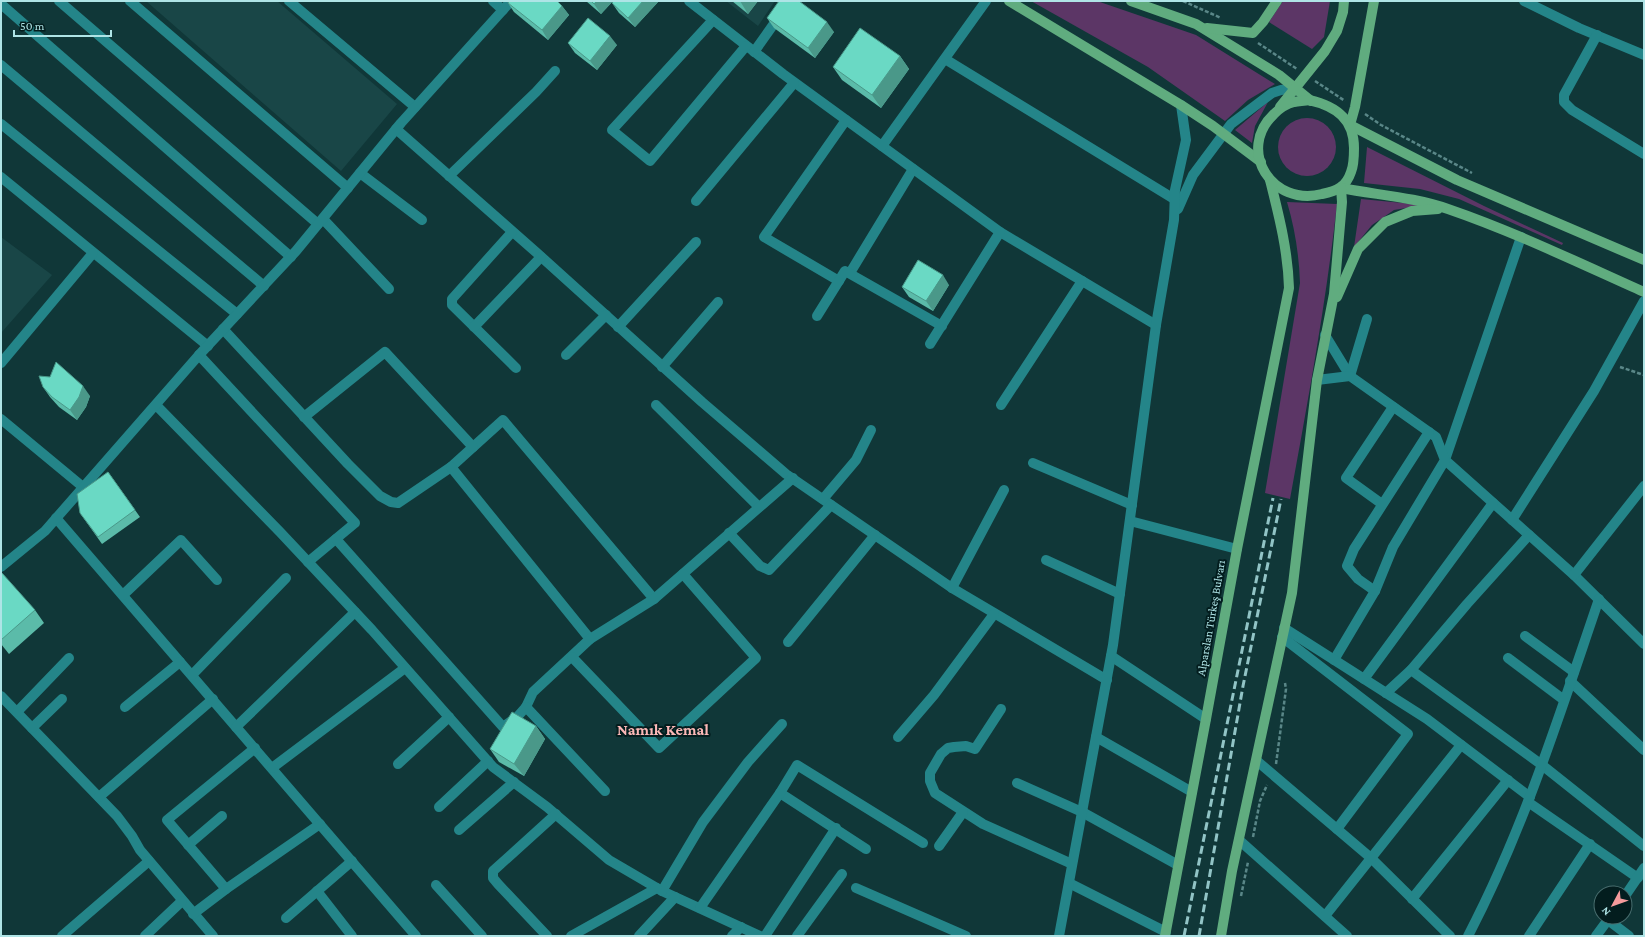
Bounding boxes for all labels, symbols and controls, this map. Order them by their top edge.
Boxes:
scale bar [14,12,111,38]
text: 50 m [20,19,45,33]
street label: Alparslan Türkeş Bulvarı [1194,559,1228,677]
district label: Namık Kemal [617,721,709,738]
north arrow [1593,885,1633,925]
text: N [1598,904,1612,918]

